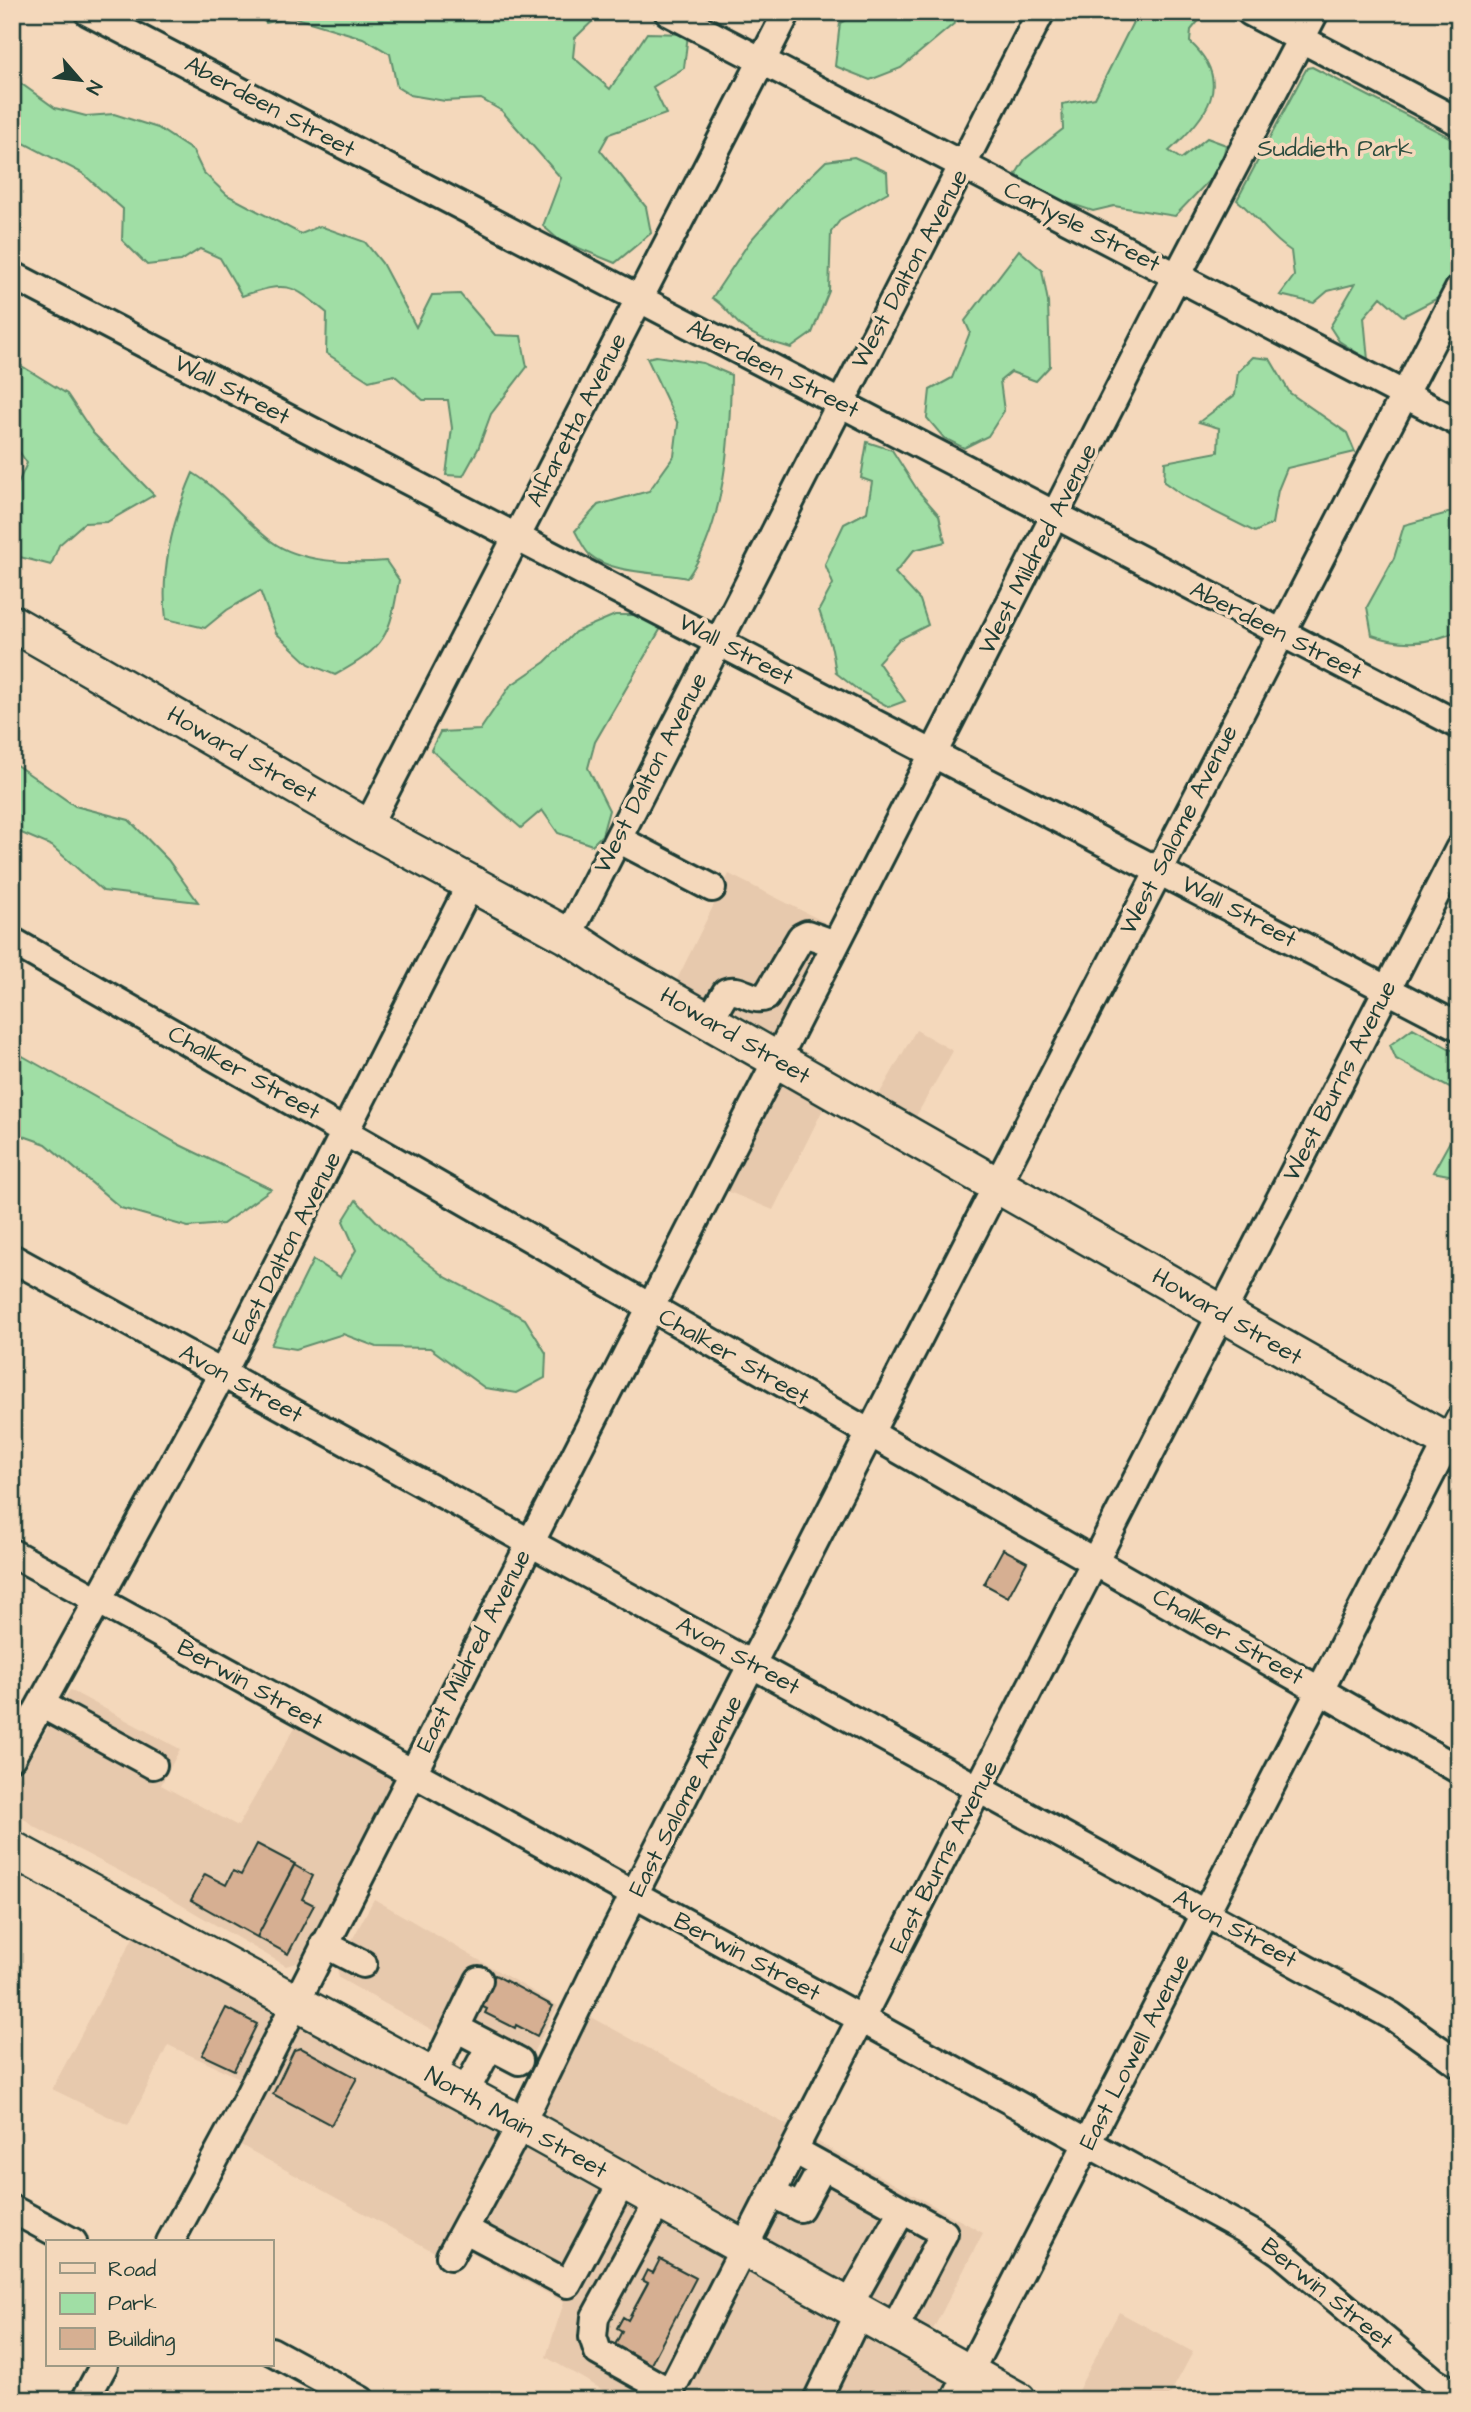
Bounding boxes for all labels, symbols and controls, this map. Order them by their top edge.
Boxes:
north arrow [46,46,116,116]
street label: Aberdeen Street [179,48,362,167]
text: N [79,76,108,99]
park label: Suddieth Park [1257,132,1413,166]
street label: West Dalton Avenue [843,163,977,375]
street label: Carlysle Street [997,173,1167,282]
street label: Aberdeen Street [681,311,865,427]
street label: Alfaretta Avenue [518,327,636,513]
street label: Wall Street [168,346,296,434]
street label: West Mildred Avenue [970,438,1106,660]
street label: Aberdeen Street [1184,573,1368,689]
street label: Wall Street [672,605,800,695]
street label: West Dalton Avenue [586,667,716,879]
street label: Howard Street [160,698,324,812]
street label: West Salome Avenue [1111,719,1247,941]
street label: Wall Street [1175,867,1303,957]
street label: West Burns Avenue [1275,975,1405,1187]
street label: Howard Street [653,979,817,1093]
street label: Chalker Street [162,1017,327,1129]
street label: East Dalton Avenue [224,1146,350,1350]
street label: Howard Street [1145,1260,1309,1374]
street label: Chalker Street [652,1300,816,1414]
street label: Avon Street [173,1336,309,1432]
street label: East Mildred Avenue [408,1544,540,1758]
street label: Chalker Street [1146,1580,1310,1694]
street label: Avon Street [670,1608,806,1704]
street label: Berwin Street [171,1631,329,1739]
street label: East Salome Avenue [620,1689,752,1903]
street label: East Burns Avenue [881,1755,1007,1959]
street label: Avon Street [1167,1881,1303,1977]
street label: Berwin Street [668,1904,827,2010]
street label: East Lowell Avenue [1071,1948,1199,2156]
street label: North Main Street [418,2059,614,2188]
street label: Berwin Street [1253,2230,1401,2358]
legend [46,2240,273,2366]
text: Road [108,2255,156,2284]
text: Park [108,2289,157,2318]
text: Building [108,2325,176,2356]

